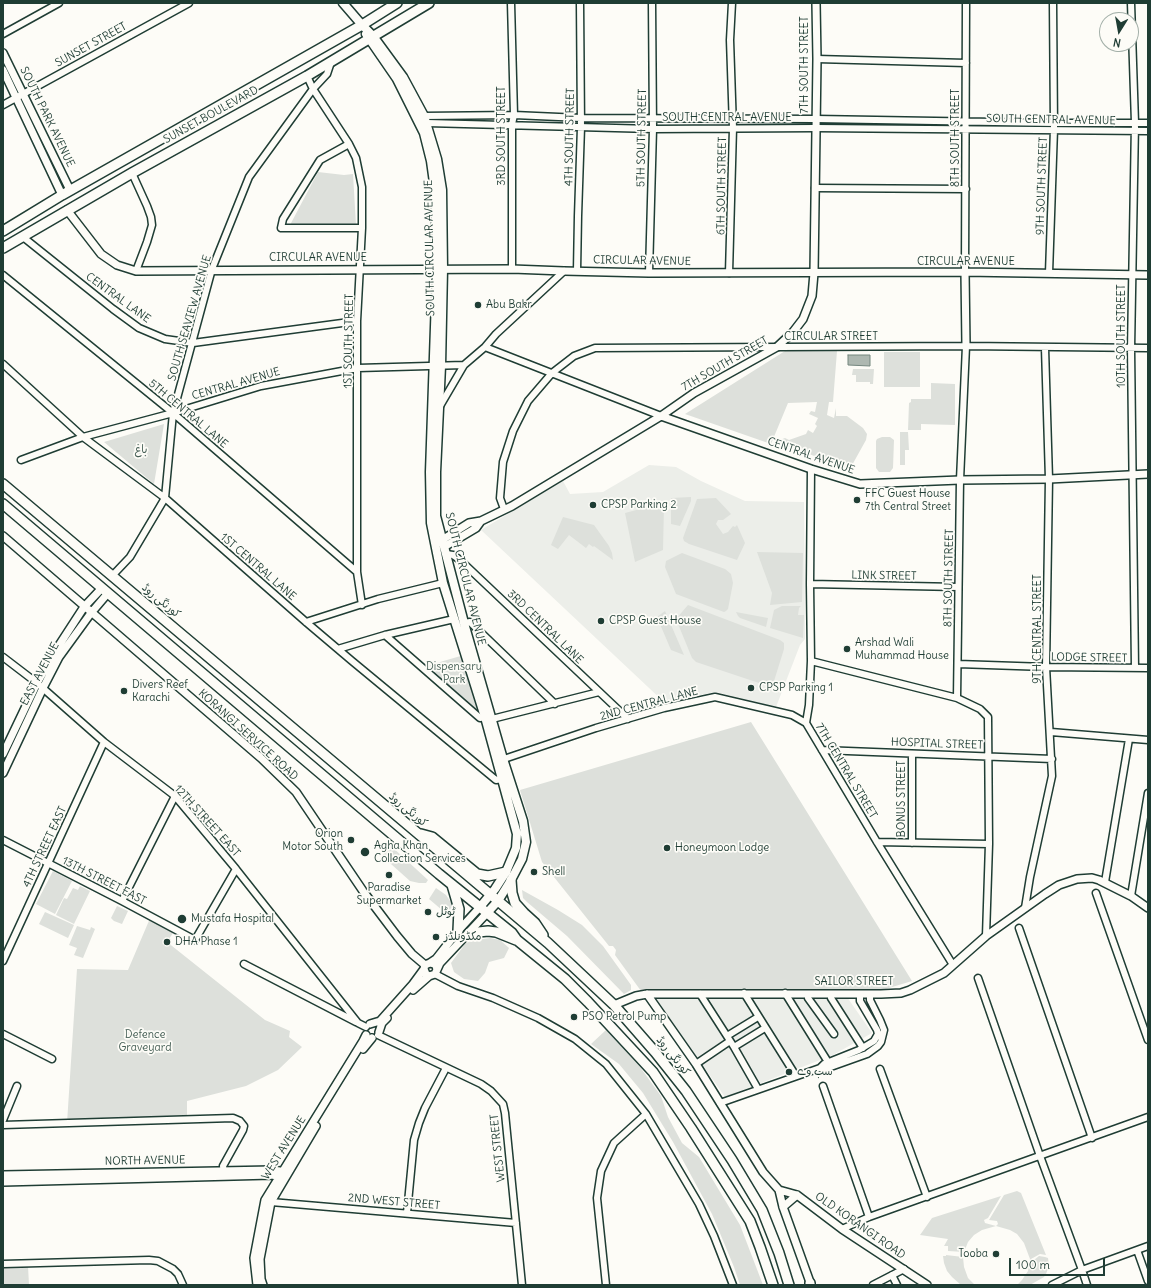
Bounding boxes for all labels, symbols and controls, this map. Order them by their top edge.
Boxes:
north arrow [1099,12,1139,52]
street label: 7TH SOUTH STREET [798,16,812,114]
street label: SUNSET STREET [53,20,129,70]
text: N [1112,35,1122,50]
street label: SOUTH PARK AVENUE [17,65,77,169]
street label: SUNSET BOULEVARD [161,83,261,147]
street label: 3RD SOUTH STREET [495,86,509,186]
street label: 4TH SOUTH STREET [563,88,577,186]
street label: 5TH SOUTH STREET [635,89,649,187]
street label: 8TH SOUTH STREET [949,89,963,187]
street label: SOUTH CENTRAL AVENUE [662,111,792,125]
street label: SOUTH CENTRAL AVENUE [986,112,1116,128]
street label: 6TH SOUTH STREET [715,137,729,235]
street label: 9TH SOUTH STREET [1034,137,1050,235]
street label: SOUTH CIRCULAR AVENUE [422,180,438,316]
street label: CIRCULAR AVENUE [269,251,367,265]
street label: SOUTH SEAVIEW AVENUE [166,254,214,382]
street label: CIRCULAR AVENUE [593,254,691,268]
street label: CIRCULAR AVENUE [917,255,1015,269]
street label: CENTRAL LANE [83,270,153,326]
street label: 10TH SOUTH STREET [1115,284,1129,388]
street label: 1ST SOUTH STREET [342,294,356,388]
place label: Abu Bakr [486,298,532,312]
marker: Abu Bakr [473,300,483,310]
street label: CIRCULAR STREET [784,330,878,344]
street label: 7TH SOUTH STREET [679,334,771,394]
street label: CENTRAL AVENUE [190,365,282,403]
street label: 5TH CENTRAL LANE [146,377,230,451]
street label: CENTRAL AVENUE [766,435,856,477]
park label: باغ [135,443,147,457]
place label: FFC Guest House 7th Central Street [865,487,951,513]
marker: FFC Guest House 7th Central Street [852,495,862,505]
place label: CPSP Parking 2 [601,498,677,512]
marker: CPSP Parking 2 [588,500,598,510]
street label: SOUTH CIRCULAR AVENUE [442,511,488,647]
street label: 8TH SOUTH STREET [942,529,956,627]
street label: 1ST CENTRAL LANE [218,531,298,603]
street label: LINK STREET [851,569,917,583]
street label: 9TH CENTRAL STREET [1031,574,1045,684]
street label: کورنگی روڈ [139,581,183,621]
street label: 3RD CENTRAL LANE [504,587,586,667]
place label: CPSP Guest House [609,614,701,628]
marker: CPSP Guest House [596,616,606,626]
place label: Arshad Wali Muhammad House [855,636,949,662]
street label: EAST AVENUE [18,640,62,708]
marker: Arshad Wali Muhammad House [842,644,852,654]
street label: LODGE STREET [1051,651,1127,665]
park label: Dispensary Park [426,660,482,686]
place label: Divers Reef Karachi [132,678,188,704]
place label: CPSP Parking 1 [759,681,833,695]
marker: CPSP Parking 1 [746,683,756,693]
street label: 2ND CENTRAL LANE [599,685,699,723]
marker: Divers Reef Karachi [119,686,129,696]
street label: KORANGI SERVICE ROAD [195,687,301,783]
street label: 7TH CENTRAL STREET [812,721,880,821]
street label: HOSPITAL STREET [891,736,983,752]
street label: BONUS STREET [895,760,909,838]
street label: 12TH STREET EAST [171,782,243,860]
street label: کورنگی روڈ [386,790,430,830]
street label: 4TH STREET EAST [20,804,70,890]
place label: Orion Motor South [282,827,343,853]
marker: Orion Motor South [346,835,356,845]
place label: Agha Khan Collection Services [374,839,466,865]
place label: Honeymoon Lodge [675,841,769,855]
marker: Honeymoon Lodge [662,843,672,853]
marker: Agha Khan Collection Services [359,846,371,858]
street label: 13TH STREET EAST [60,854,148,908]
place label: Shell [542,865,565,879]
marker: Shell [529,867,539,877]
marker: Paradise Supermarket [384,870,394,880]
place label: Paradise Supermarket [357,881,421,907]
place label: ٹوٹل [436,905,455,919]
marker: ٹوٹل [423,907,433,917]
place label: Mustafa Hospital [191,912,274,926]
marker: Mustafa Hospital [176,913,188,925]
place label: مکڈونلڈز [444,930,481,944]
marker: مکڈونلڈز [431,932,441,942]
place label: DHA Phase 1 [175,935,238,949]
marker: DHA Phase 1 [162,937,172,947]
street label: SAILOR STREET [814,975,894,989]
place label: PSO Petrol Pump [582,1010,666,1024]
marker: PSO Petrol Pump [569,1012,579,1022]
park label: Defence Graveyard [118,1028,172,1054]
street label: کورنگی روڈ [653,1034,693,1078]
place label: سب وے [797,1065,833,1079]
marker: سب وے [784,1067,794,1077]
street label: WEST STREET [488,1113,508,1183]
street label: WEST AVENUE [259,1114,309,1182]
street label: NORTH AVENUE [104,1154,186,1168]
street label: OLD KORANGI ROAD [812,1190,908,1262]
street label: 2ND WEST STREET [347,1191,441,1213]
place label: Tooba [958,1247,988,1261]
marker: Tooba [991,1249,1001,1259]
scale bar [1011,1250,1107,1276]
text: 100 m [1016,1257,1050,1272]

